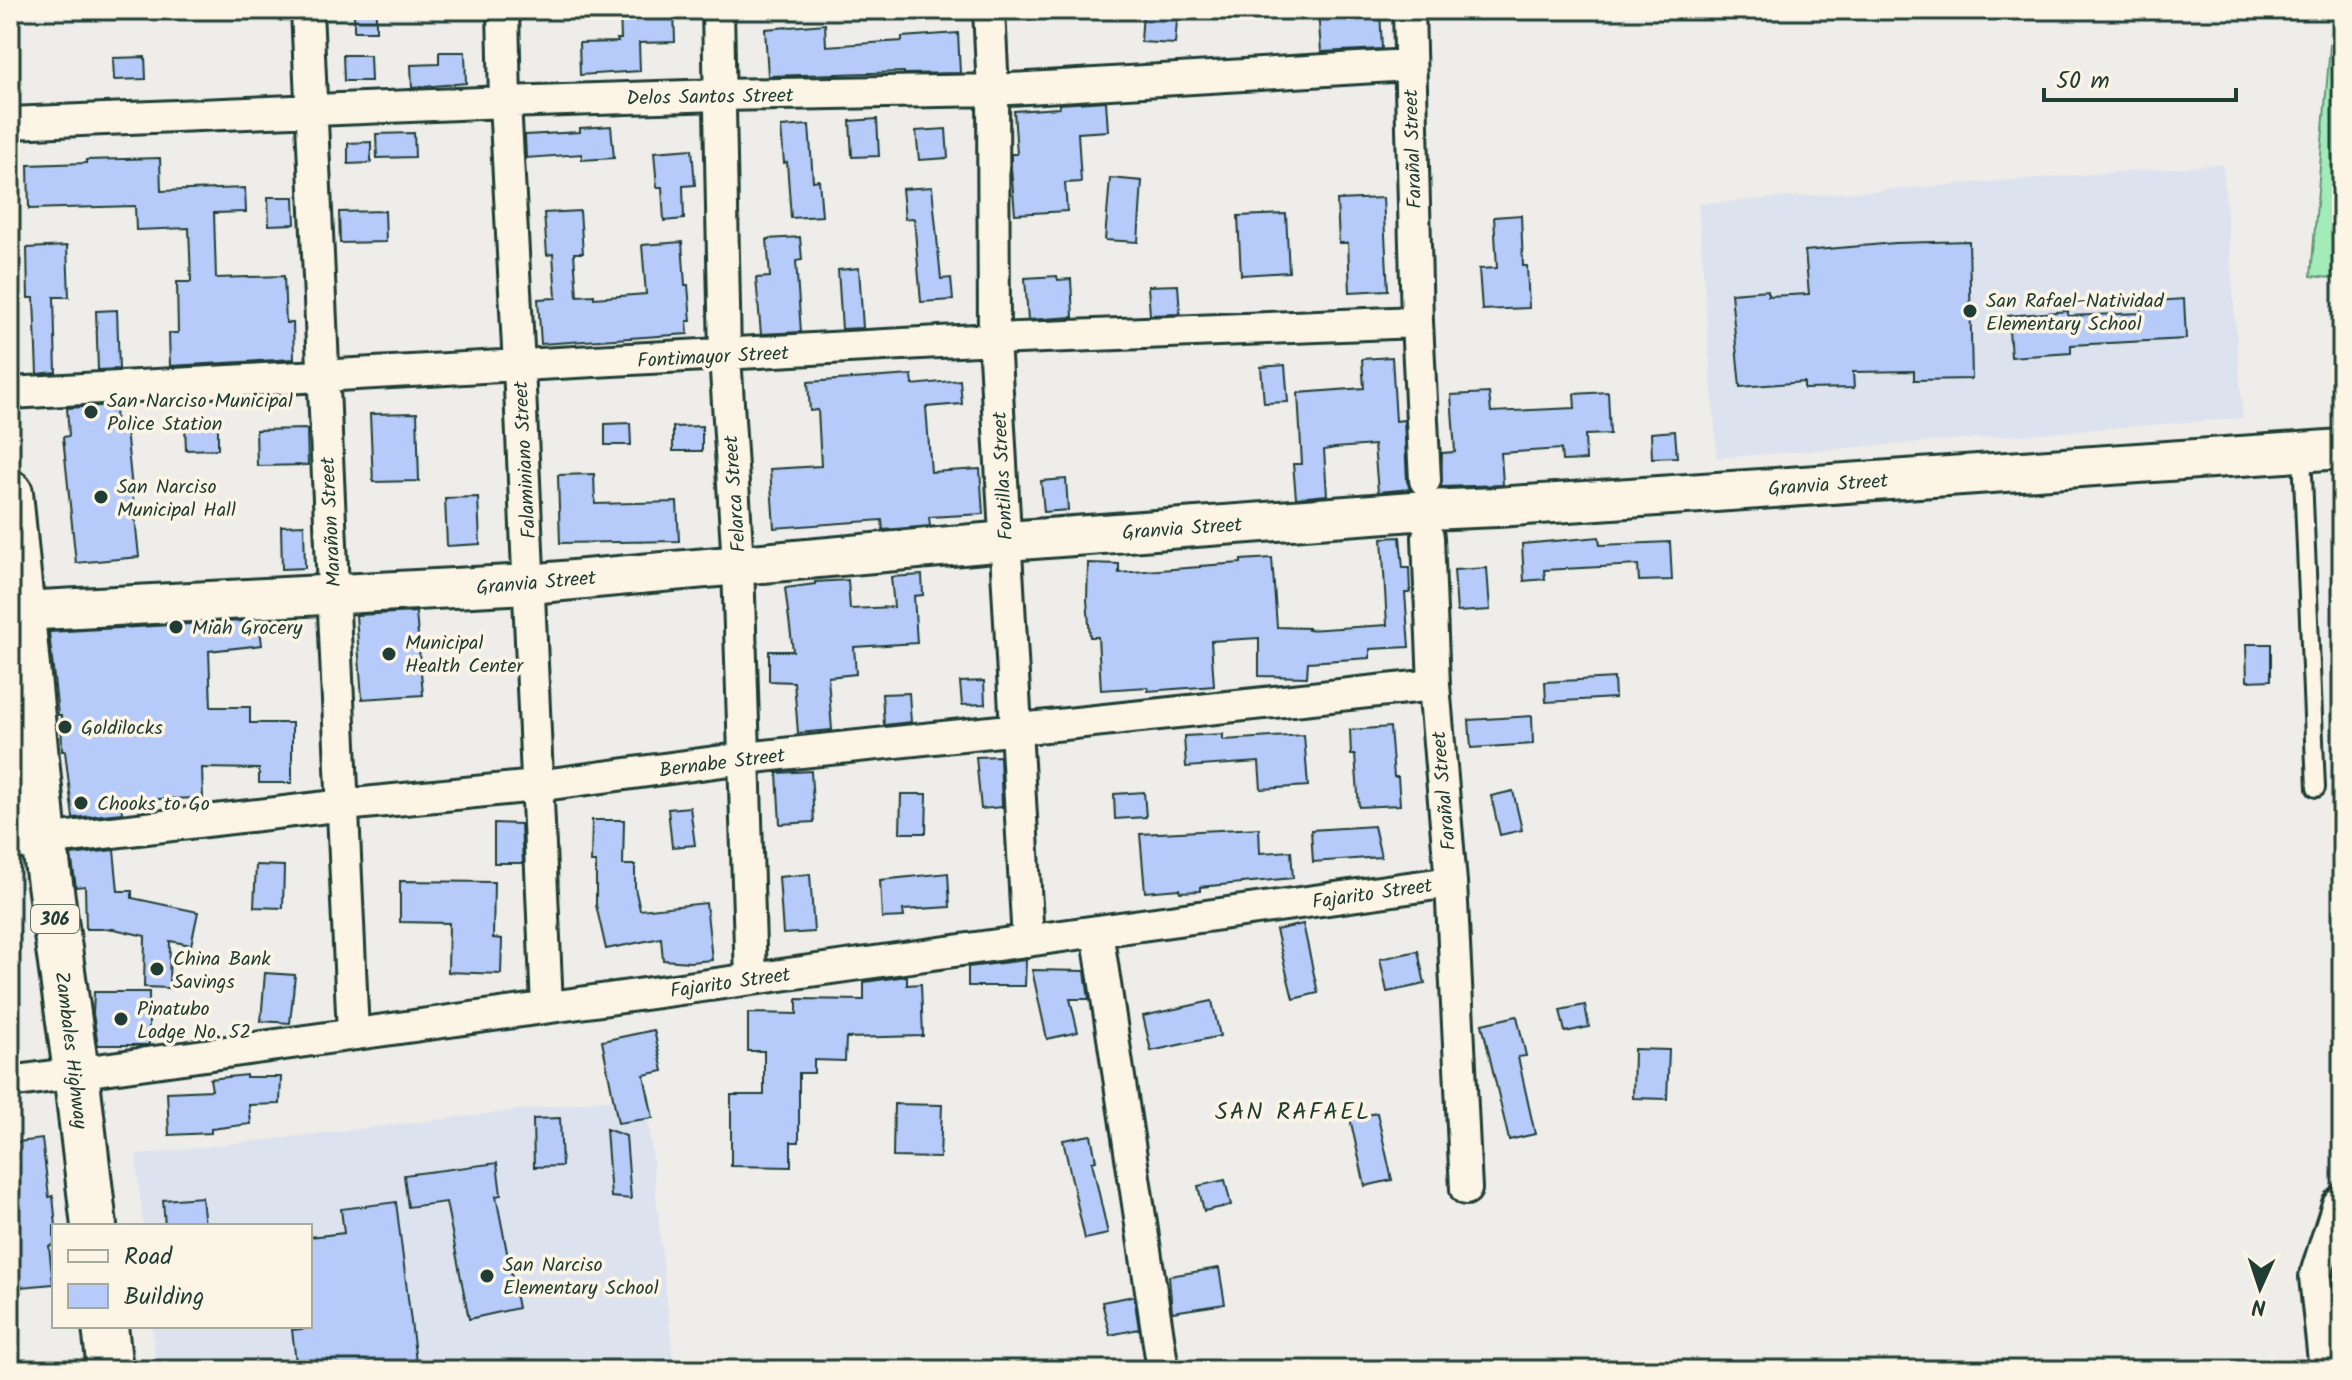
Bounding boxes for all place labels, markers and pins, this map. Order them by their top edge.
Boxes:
place label: San Rafael-Natividad Elementary School [1986,286,2165,341]
marker: San Rafael-Natividad Elementary School [1961,302,1979,320]
place label: San Narciso Municipal Police Station [107,386,293,441]
marker: San Narciso Municipal Police Station [82,403,100,421]
place label: San Narciso Municipal Hall [117,472,236,527]
marker: San Narciso Municipal Hall [92,488,110,506]
place label: Miah Grocery [192,613,303,645]
marker: Miah Grocery [167,618,185,636]
place label: Municipal Health Center [405,628,525,683]
marker: Municipal Health Center [380,645,398,663]
place label: Goldilocks [81,713,163,745]
marker: Goldilocks [56,718,74,736]
place label: Chooks to Go [97,789,210,821]
marker: Chooks to Go [72,794,90,812]
place label: China Bank Savings [173,944,271,999]
marker: China Bank Savings [148,960,166,978]
place label: Pinatubo Lodge No. 52 [137,994,251,1049]
marker: Pinatubo Lodge No. 52 [112,1010,130,1028]
place label: San Narciso Elementary School [503,1250,659,1305]
marker: San Narciso Elementary School [478,1267,496,1285]

